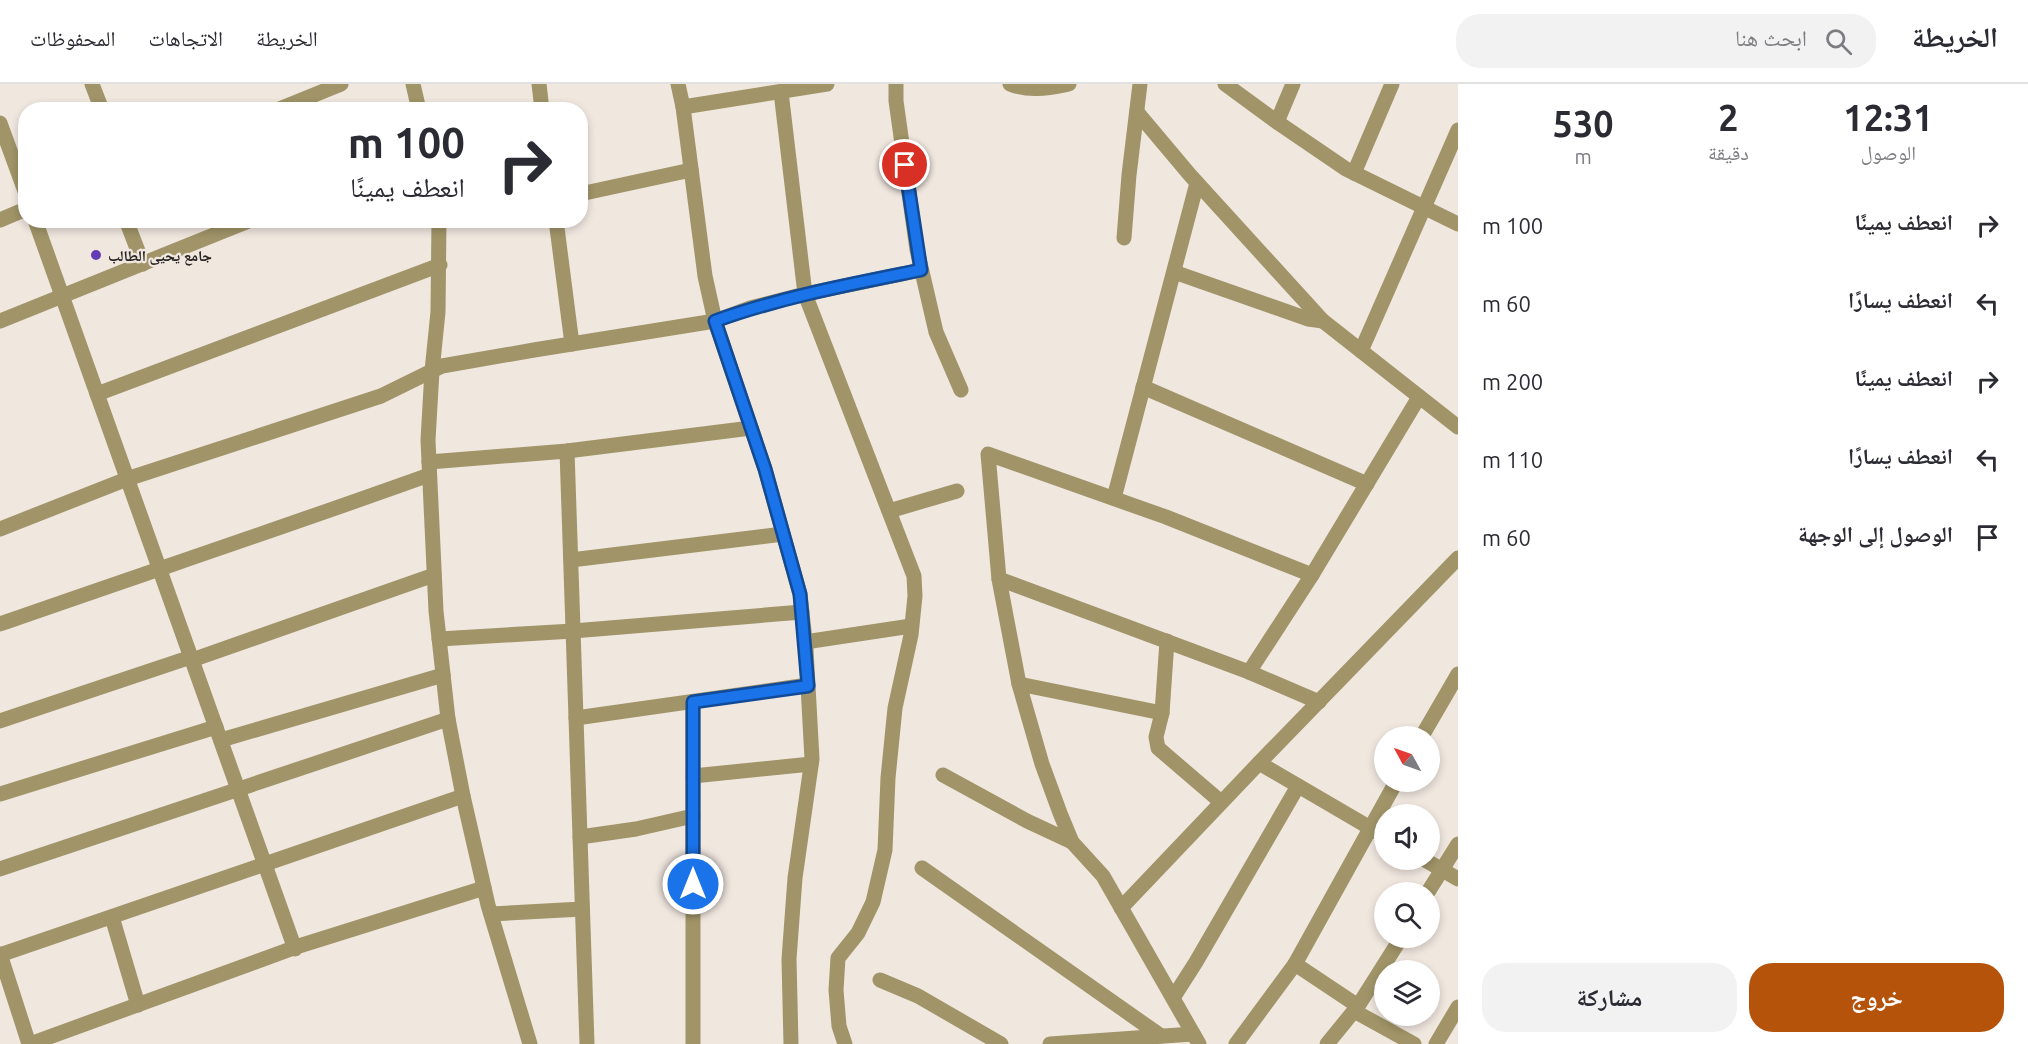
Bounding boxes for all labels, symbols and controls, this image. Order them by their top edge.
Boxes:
search box [1456,14,1876,68]
text: الخريطة [1912,21,1998,52]
text: ابحث هنا [1735,25,1807,50]
icon: search [1822,25,1855,58]
text: المحفوظات [30,26,115,50]
text: الاتجاهات [148,26,223,50]
text: الخريطة [256,26,318,50]
text: 2 [1718,97,1739,138]
text: 12:31 [1843,97,1933,138]
text: 530 [1553,103,1614,144]
text: 100 m [348,119,465,166]
icon: right [486,126,564,204]
pin [879,139,930,190]
text: دقيقة [1708,141,1749,164]
text: الوصول [1861,141,1916,164]
text: m [1574,145,1592,168]
icon: arrive [888,148,921,181]
text: انعطف يمينًا [350,172,465,202]
text: انعطف يمينًا [1854,209,1953,234]
icon: right [1971,209,2004,242]
text: 100 m [1482,213,1543,238]
place label: جامع يحيى الطالب [108,247,212,266]
marker: جامع يحيى الطالب [89,248,103,262]
text: انعطف يسارًا [1848,287,1953,312]
icon: left [1971,287,2004,320]
text: 60 m [1482,291,1531,316]
text: انعطف يمينًا [1854,365,1953,390]
icon: right [1971,365,2004,398]
text: 200 m [1482,369,1543,394]
text: انعطف يسارًا [1848,443,1953,468]
icon: left [1971,443,2004,476]
text: 110 m [1482,447,1543,472]
text: الوصول إلى الوجهة [1798,521,1953,546]
icon: arrive [1971,521,2004,554]
text: 60 m [1482,525,1531,550]
north arrow [1374,726,1440,792]
map controls [1374,726,1440,1026]
button: sound [1374,804,1440,870]
position arrow [661,852,725,916]
button: search [1374,882,1440,948]
button: layers [1374,960,1440,1026]
button: مشاركة [1482,963,1737,1032]
button: خروج [1749,963,2004,1032]

